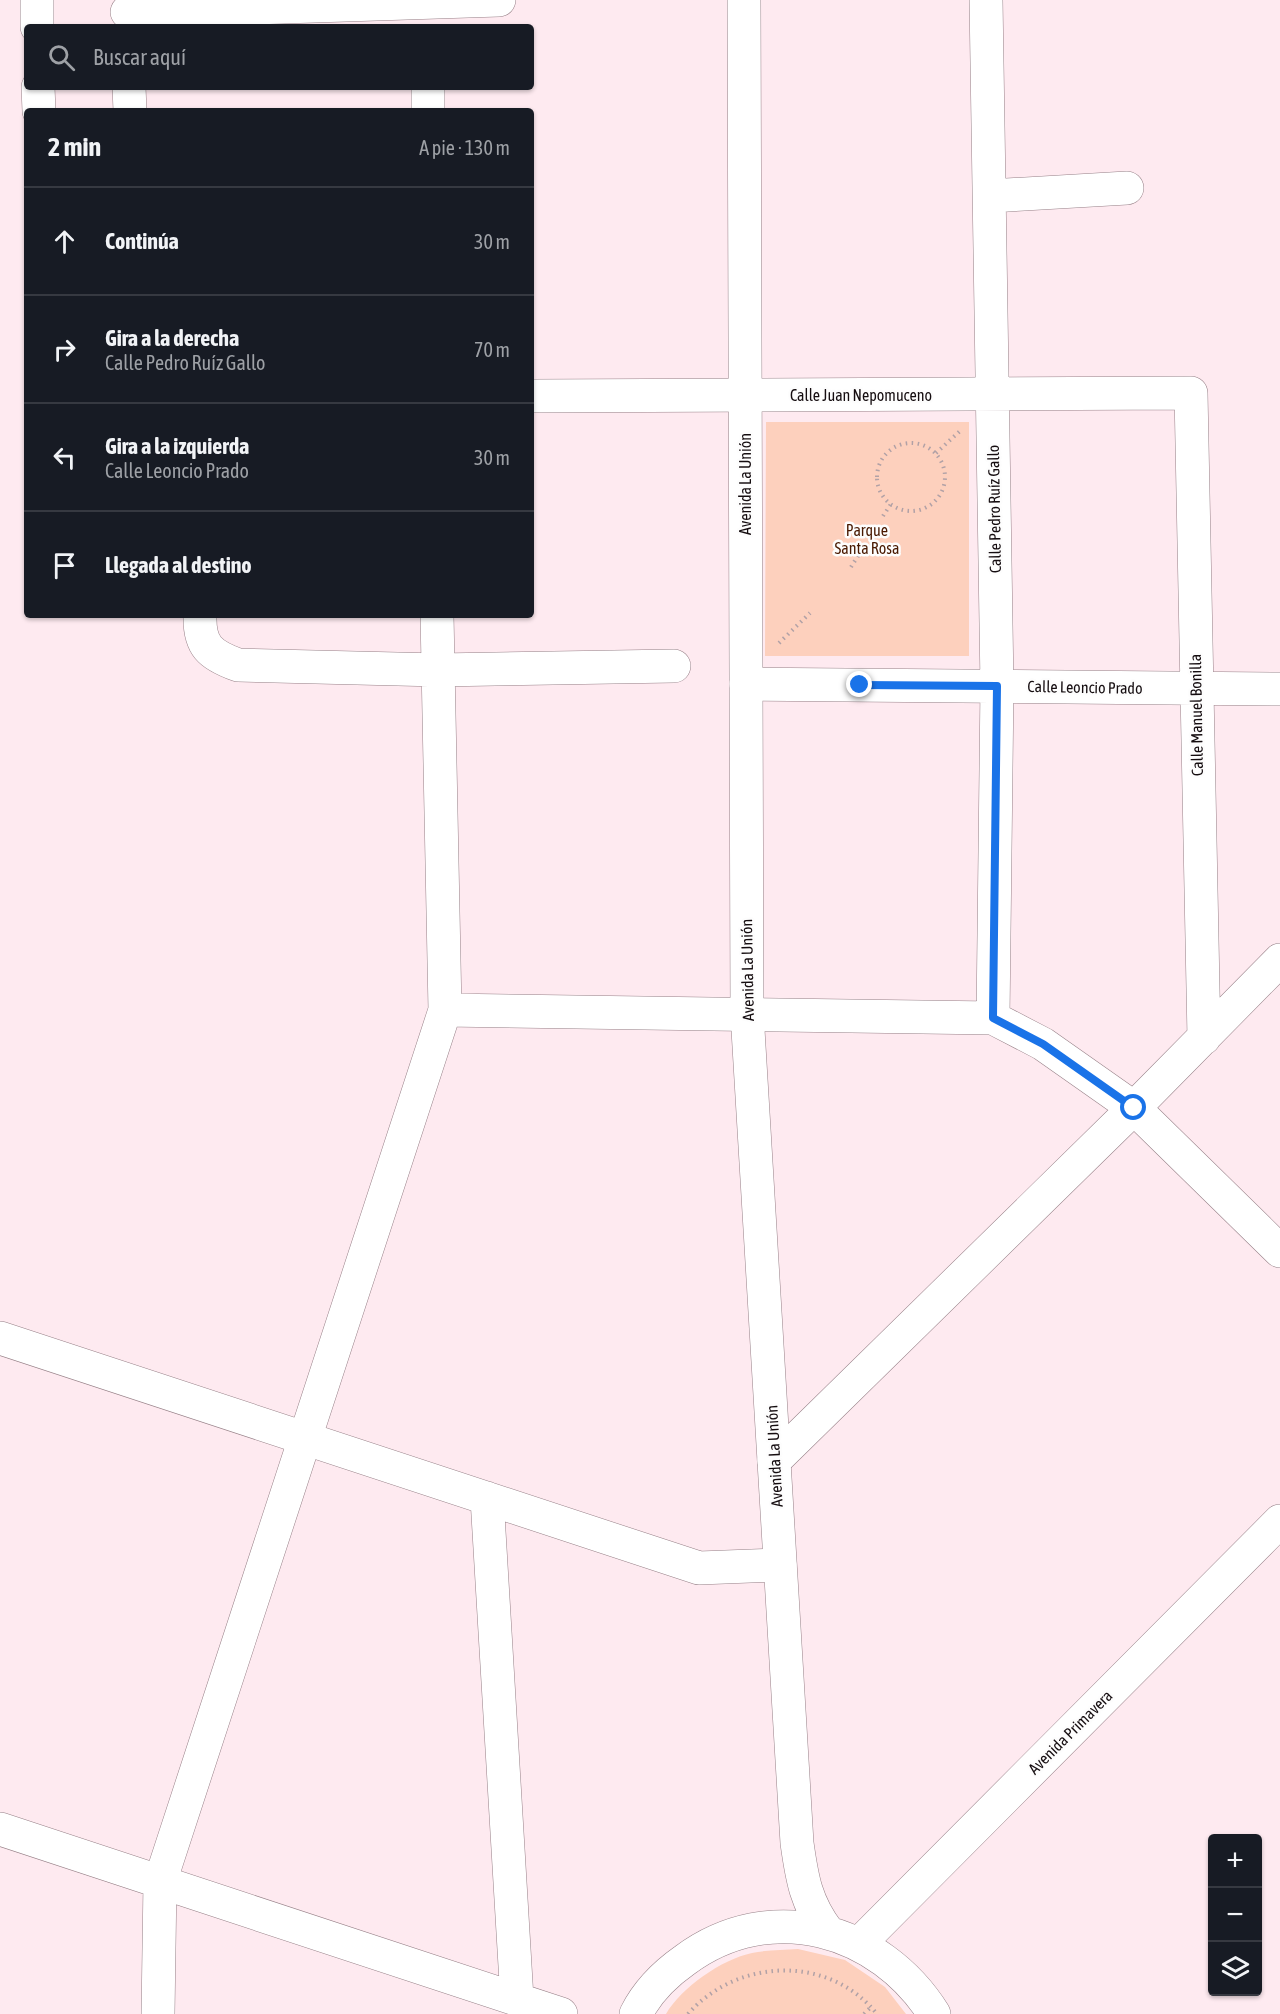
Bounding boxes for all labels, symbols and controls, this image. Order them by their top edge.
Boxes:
search box [24,24,534,90]
icon: search [45,41,78,74]
text: Buscar aquí [93,44,186,70]
text: 2 min [48,132,101,162]
text: A pie · 130 m [419,136,510,159]
icon: ahead [48,225,81,258]
text: Continúa [105,228,179,254]
text: 30 m [474,230,510,253]
text: Gira a la derecha [105,325,239,351]
icon: right [48,333,81,366]
text: 70 m [474,338,510,361]
text: Calle Pedro Ruíz Gallo [105,351,266,374]
street label: Calle Juan Nepomuceno [790,386,932,405]
text: Gira a la izquierda [105,433,249,459]
street label: Avenida La Unión [736,433,754,535]
icon: left [48,441,81,474]
street label: Calle Pedro Ruíz Gallo [984,445,1004,573]
text: 30 m [474,446,510,469]
text: Calle Leoncio Prado [105,459,249,482]
park label: Parque Santa Rosa [835,521,899,557]
icon: arrive [48,549,81,582]
text: Llegada al destino [105,552,252,578]
street label: Calle Manuel Bonilla [1186,654,1206,776]
route end [846,671,872,697]
street label: Calle Leoncio Prado [1027,677,1143,697]
street label: Avenida La Unión [737,919,757,1021]
route start [1120,1094,1146,1120]
street label: Avenida La Unión [762,1405,786,1507]
street label: Avenida Primavera [1024,1686,1116,1778]
map controls [1208,1834,1262,1996]
button: + [1208,1834,1262,1888]
button: − [1208,1888,1262,1942]
button: layers [1208,1942,1262,1996]

